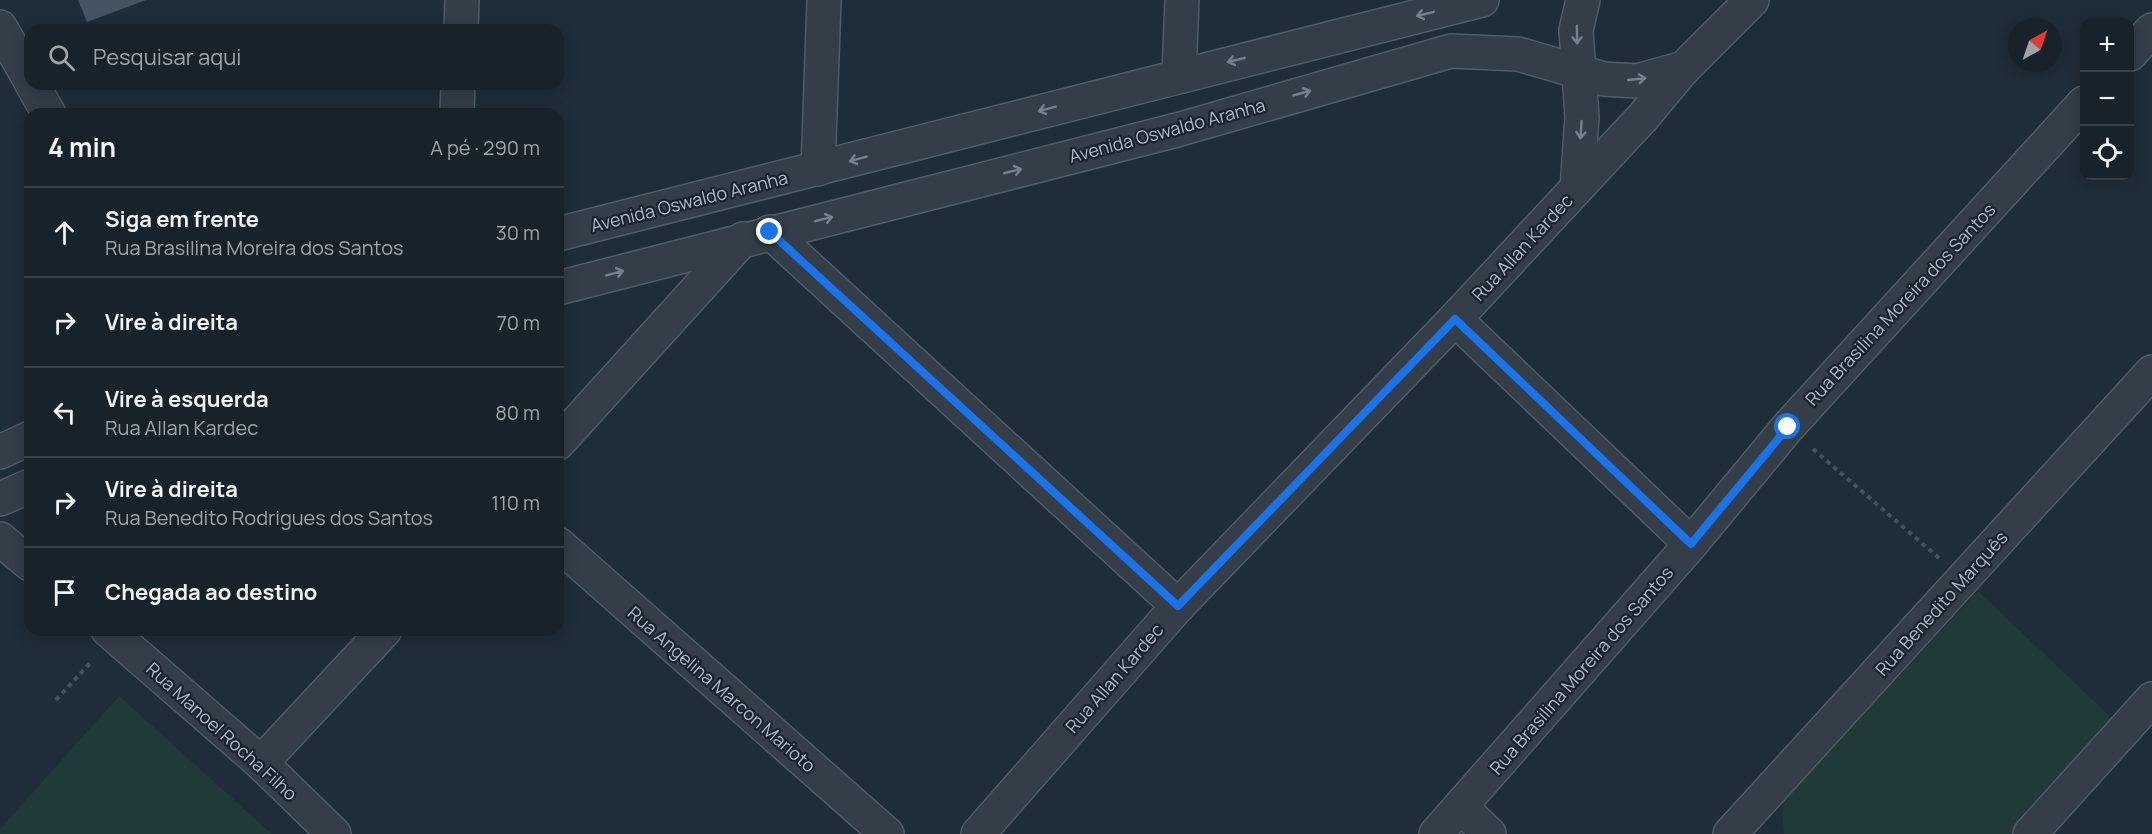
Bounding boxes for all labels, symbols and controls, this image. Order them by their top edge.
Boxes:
one-way arrow [1416,8,1435,20]
north arrow [2008,18,2062,72]
map controls [2080,18,2134,180]
button: + [2080,18,2134,72]
search box [24,24,564,90]
one-way arrow [1572,25,1583,45]
icon: search [45,41,78,74]
text: Pesquisar aqui [93,42,241,72]
one-way arrow [1226,55,1245,67]
button: − [2080,72,2134,126]
one-way arrow [1627,73,1646,84]
one-way arrow [1293,87,1312,99]
street label: Avenida Oswaldo Aranha [1066,92,1268,168]
one-way arrow [1038,104,1057,115]
one-way arrow [1576,119,1587,139]
button: locate [2080,126,2134,180]
text: 4 min [48,129,116,165]
text: A pé · 290 m [430,134,540,161]
one-way arrow [849,153,868,165]
street label: Avenida Oswaldo Aranha [588,165,790,237]
one-way arrow [1003,165,1022,176]
street label: Rua Allan Kardec [1466,188,1578,306]
street label: Rua Brasilina Moreira dos Santos [1800,198,2000,410]
text: Siga em frente [105,204,259,234]
one-way arrow [814,212,833,224]
icon: ahead [48,216,81,249]
route end [756,218,782,244]
text: 30 m [496,219,540,246]
text: Rua Brasilina Moreira dos Santos [105,234,403,261]
one-way arrow [605,267,624,278]
icon: right [48,306,81,339]
text: Vire à direita [105,307,238,337]
text: 70 m [497,309,540,336]
text: Vire à esquerda [105,384,269,414]
icon: left [48,396,81,429]
text: 80 m [495,399,540,426]
route start [1774,413,1800,439]
text: Rua Allan Kardec [105,414,258,441]
text: Vire à direita [105,474,238,504]
icon: right [48,486,81,519]
text: 110 m [491,489,540,516]
text: Rua Benedito Rodrigues dos Santos [105,504,433,531]
street label: Rua Benedito Marquês [1870,525,2012,681]
street label: Rua Brasilina Moreira dos Santos [1484,561,1678,779]
icon: arrive [48,576,81,609]
text: Chegada ao destino [105,577,317,607]
street label: Rua Angelina Marcon Marioto [623,601,821,777]
street label: Rua Allan Kardec [1060,618,1168,738]
street label: Rua Manoel Rocha Filho [141,657,303,805]

